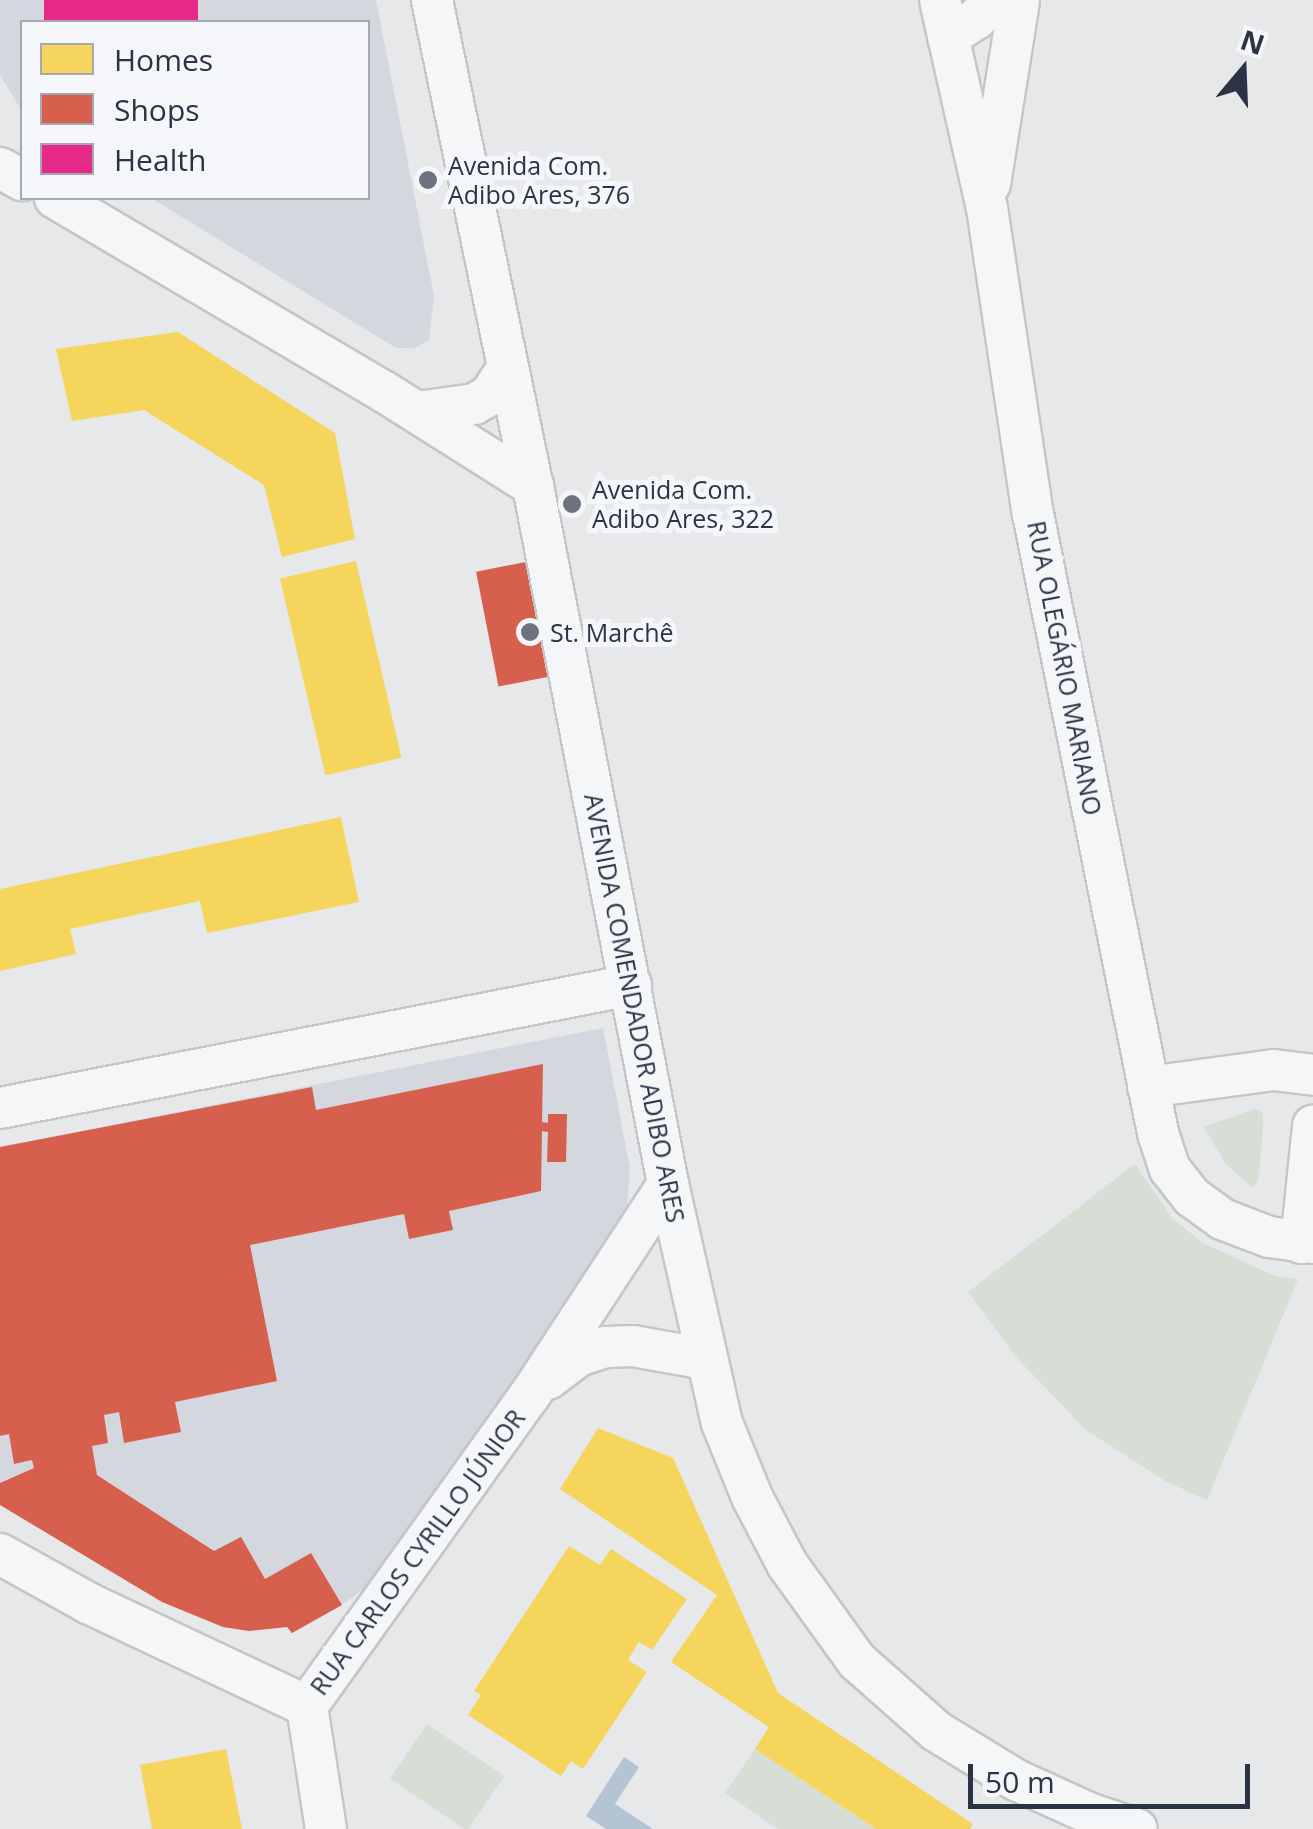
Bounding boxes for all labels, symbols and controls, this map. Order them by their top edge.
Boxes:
legend [20,20,370,200]
north arrow [1193,20,1293,120]
text: N [1236,20,1270,63]
text: Homes [114,39,213,80]
text: Shops [114,89,200,130]
text: Health [114,139,206,180]
place label: Avenida Com. Adibo Ares, 376 [448,151,630,210]
marker: Avenida Com. Adibo Ares, 376 [417,169,439,191]
place label: Avenida Com. Adibo Ares, 322 [592,475,774,534]
marker: Avenida Com. Adibo Ares, 322 [561,493,583,515]
street label: RUA OLEGÁRIO MARIANO [1022,518,1108,818]
place label: St. Marchê [550,617,674,647]
marker: St. Marchê [519,621,541,643]
street label: AVENIDA COMENDADOR ADIBO ARES [579,791,691,1225]
street label: RUA CARLOS CYRILLO JÚNIOR [303,1403,531,1701]
scale bar [973,1744,1256,1806]
text: 50 m [985,1761,1055,1802]

